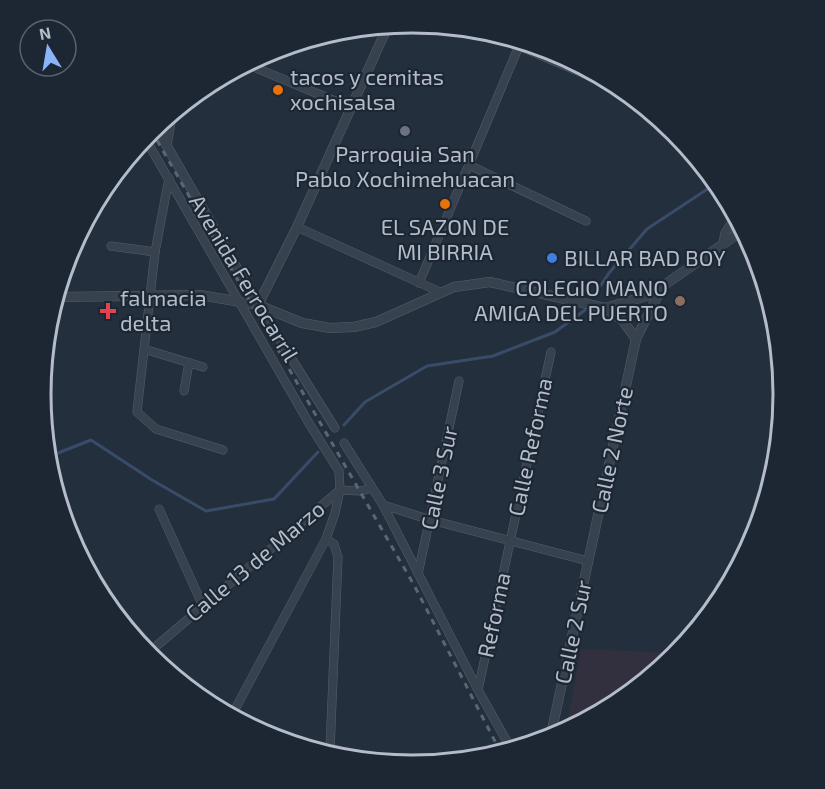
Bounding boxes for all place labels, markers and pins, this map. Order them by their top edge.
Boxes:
place label: tacos y cemitas xochisalsa [290,63,444,114]
marker: tacos y cemitas xochisalsa [271,83,285,97]
marker: Parroquia San Pablo Xochimehuacan [398,124,412,138]
place label: Parroquia San Pablo Xochimehuacan [295,140,515,191]
marker: EL SAZON DE MI BIRRIA [438,197,452,211]
place label: EL SAZON DE MI BIRRIA [381,213,509,264]
place label: BILLAR BAD BOY [564,244,726,270]
marker: BILLAR BAD BOY [545,251,559,265]
place label: COLEGIO MANO AMIGA DEL PUERTO [474,274,668,325]
place label: falmacia delta [120,284,207,335]
marker: COLEGIO MANO AMIGA DEL PUERTO [673,294,687,308]
marker: falmacia delta [101,304,115,318]

